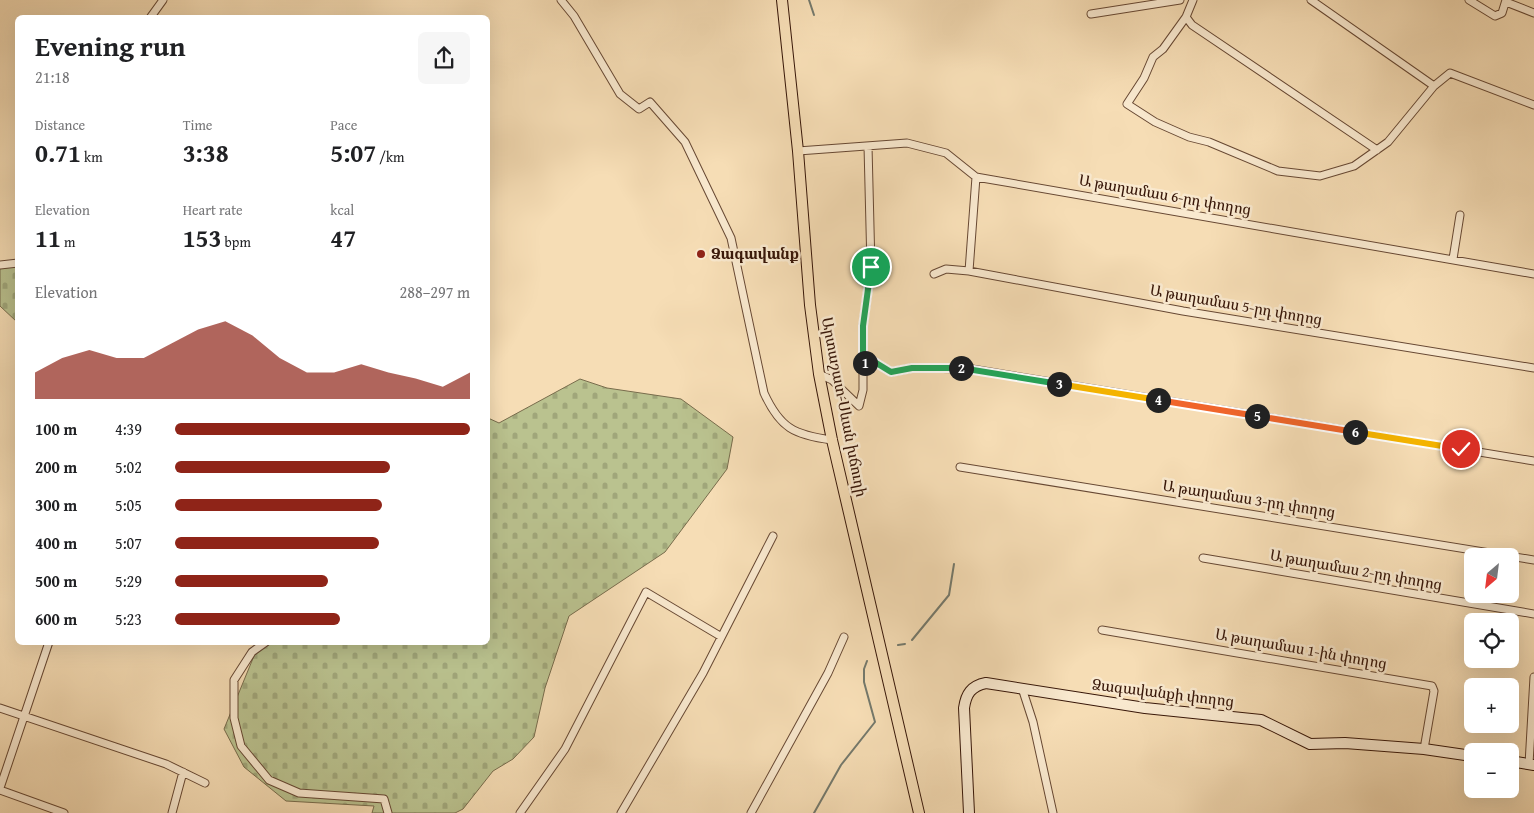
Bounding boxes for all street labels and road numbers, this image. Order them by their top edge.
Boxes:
street label: Ա թաղամաս 6-րդ փողոց [1077,169,1253,220]
street label: Ա թաղամաս 5-րդ փողոց [1148,279,1324,330]
street label: Արտաշատ-Սևան խճուղի [817,315,872,499]
street label: Ա թաղամաս 3-րդ փողոց [1161,474,1337,523]
street label: Ա թաղամաս 2-րդ փողոց [1268,544,1444,595]
street label: Ա թաղամաս 1-ին փողոց [1214,623,1389,674]
street label: Ձագավանքի փողոց [1091,673,1235,712]

